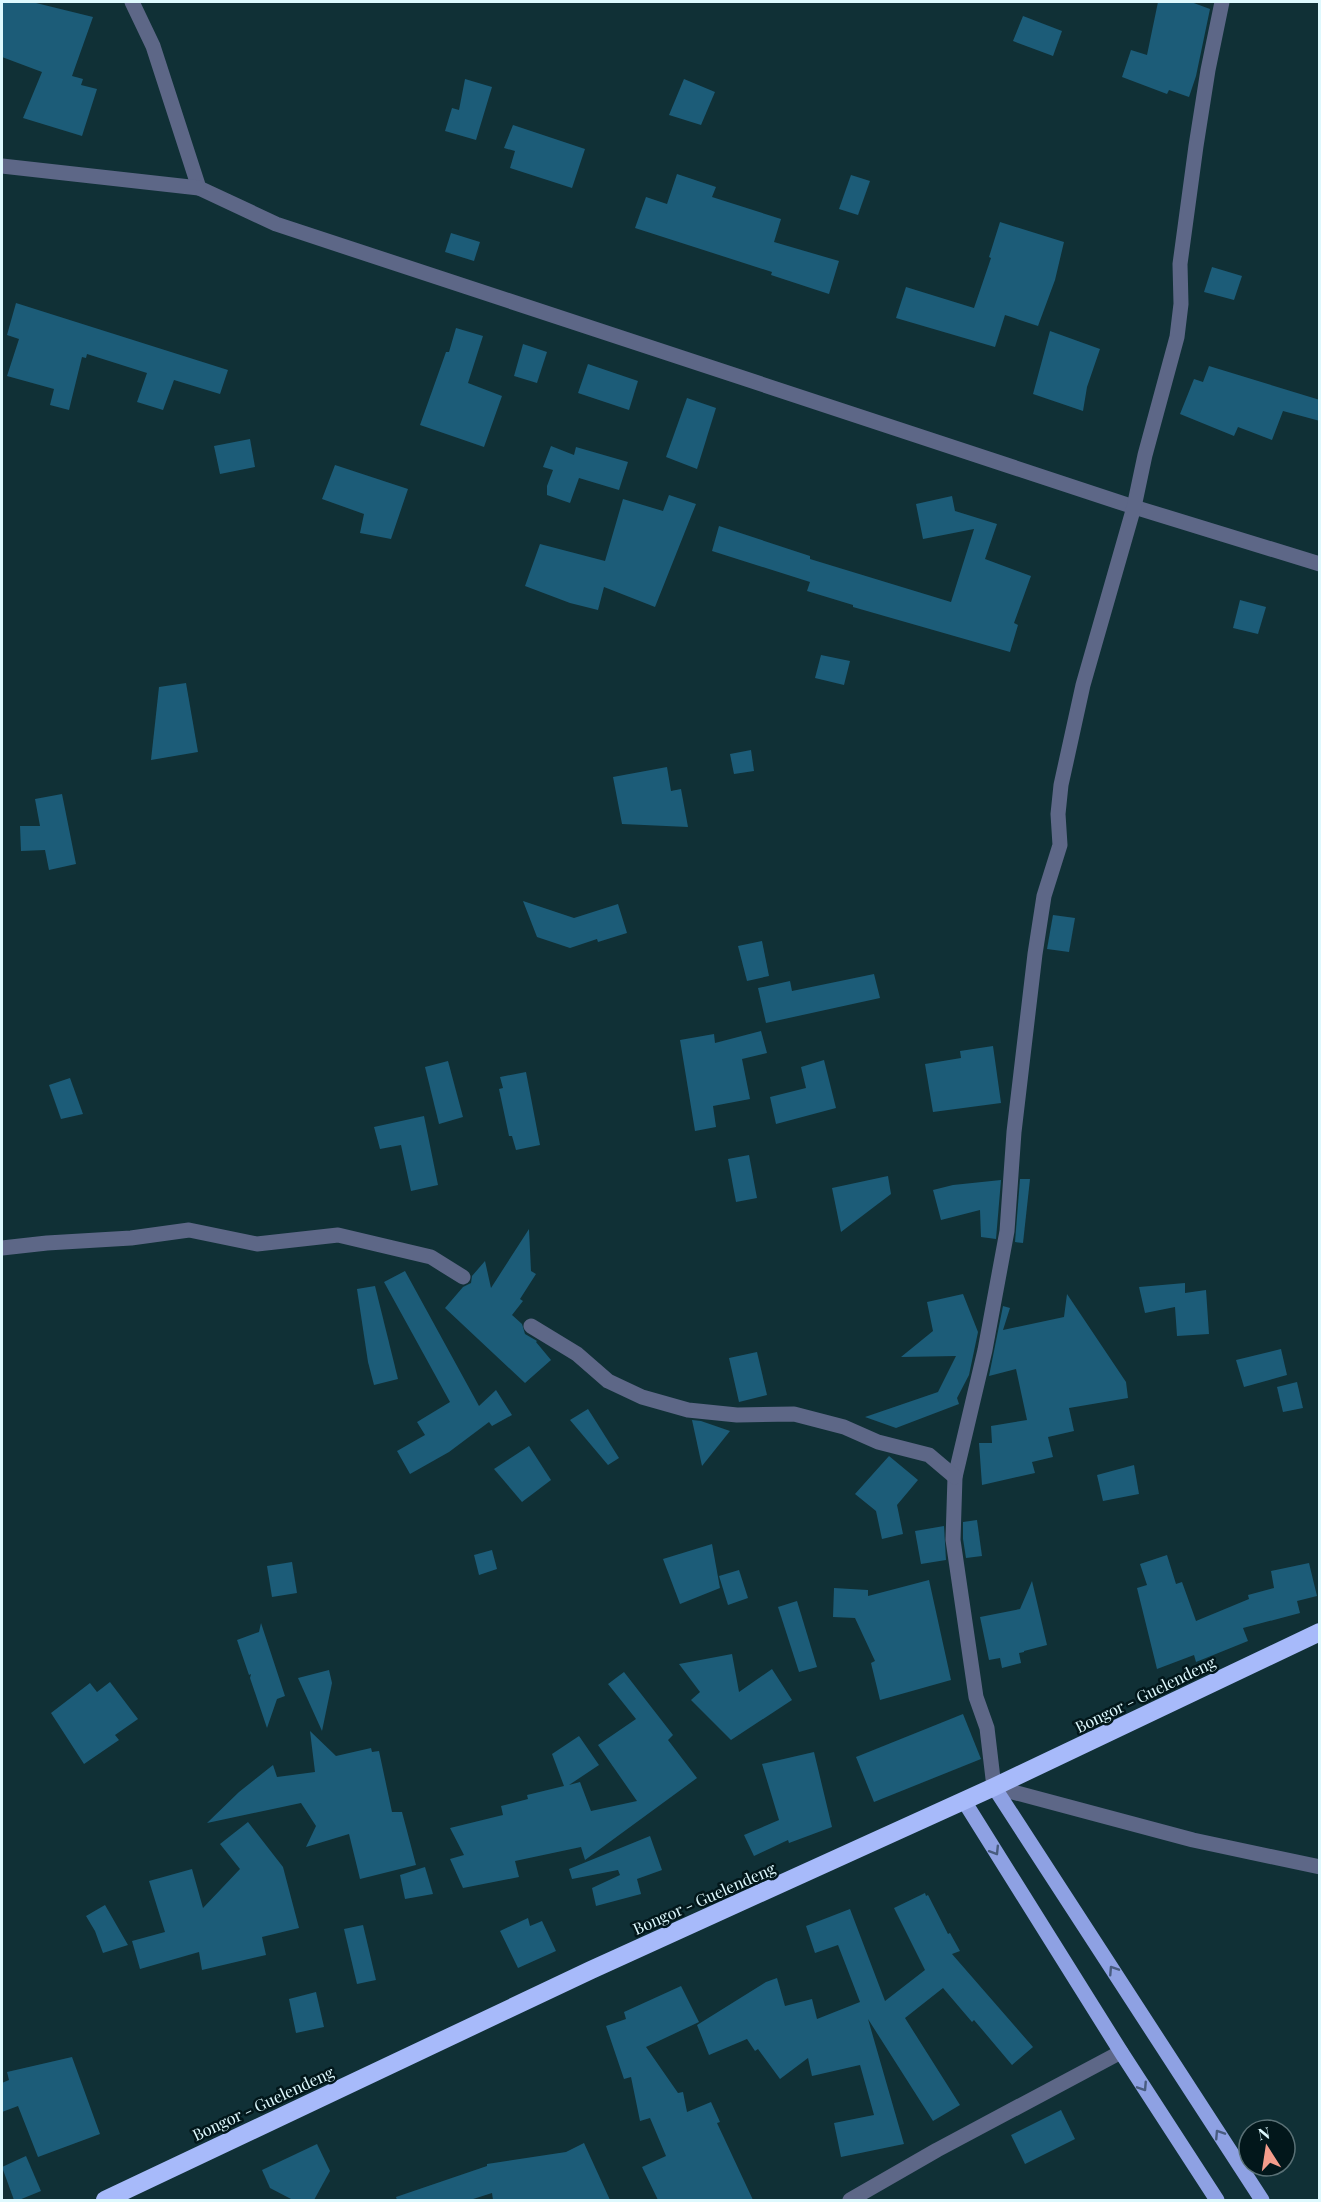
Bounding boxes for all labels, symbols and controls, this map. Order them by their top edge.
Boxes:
street label: Bongor - Guelendeng [1071,1651,1219,1737]
one-way arrow [987,1845,999,1855]
street label: Bongor - Guelendeng [629,1857,779,1939]
one-way arrow [1108,1966,1120,1976]
street label: Bongor - Guelendeng [189,2061,338,2145]
one-way arrow [1136,2081,1148,2091]
north arrow [1237,2118,1297,2178]
text: N [1256,2121,1272,2144]
one-way arrow [1215,2130,1226,2141]

